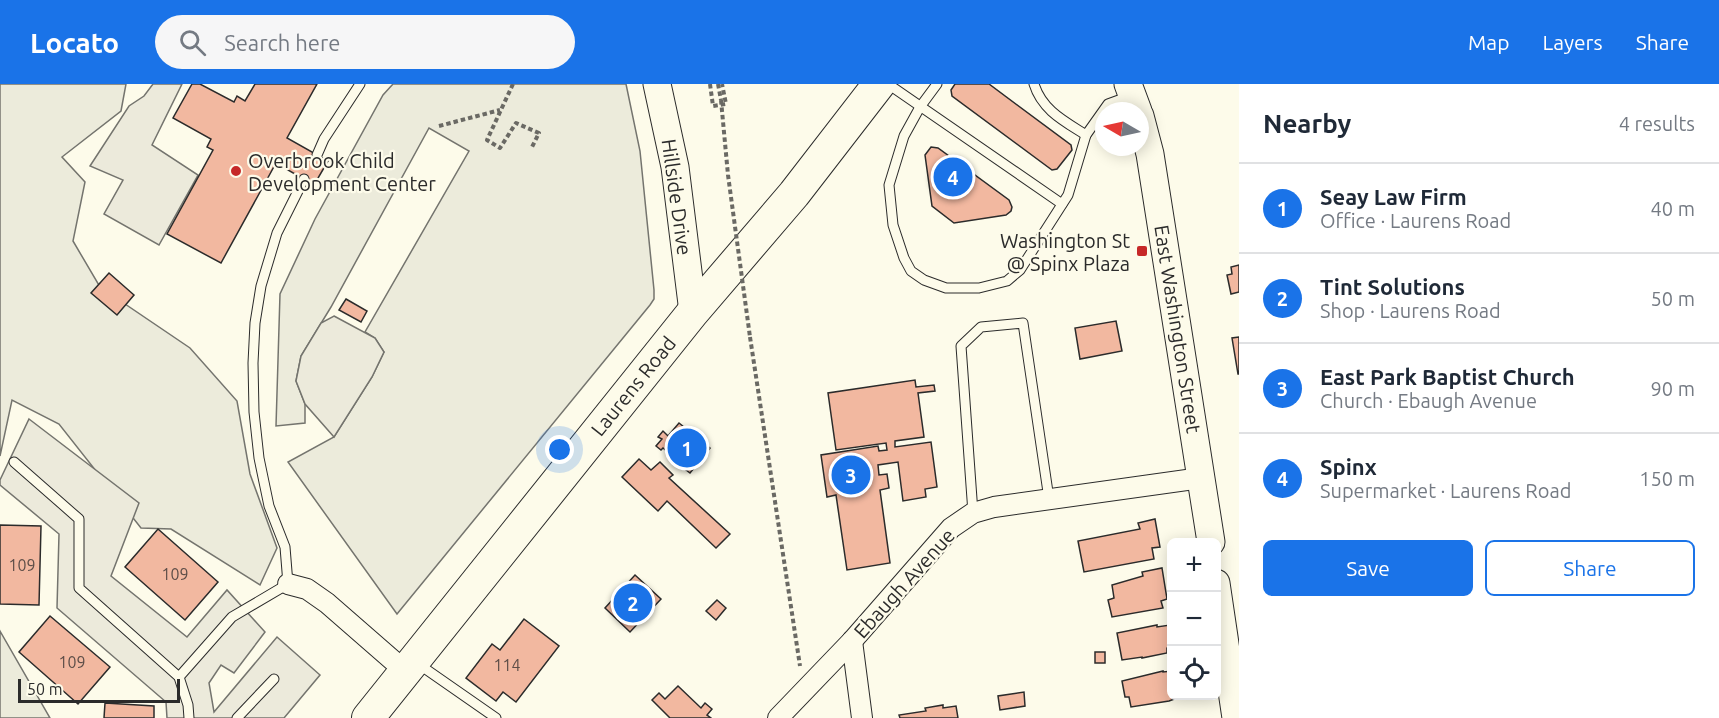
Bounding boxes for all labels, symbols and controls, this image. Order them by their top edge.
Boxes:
search box [155,15,575,69]
icon: search [176,26,209,59]
text: Locato [30,27,119,58]
text: Search here [224,30,340,55]
text: Map [1468,30,1509,54]
text: Layers [1542,30,1603,54]
text: Share [1636,30,1689,54]
north arrow [1095,102,1149,156]
text: Nearby [1263,109,1351,138]
text: 4 results [1619,112,1695,135]
street label: Hillside Drive [657,137,697,257]
place label: Overbrook Child Development Center [248,149,436,195]
pin: 4 [934,154,972,200]
marker: Overbrook Child Development Center [229,164,243,178]
text: Seay Law Firm [1320,184,1467,209]
text: 1 [1277,197,1288,220]
text: 40 m [1651,197,1695,220]
text: Office · Laurens Road [1320,209,1511,232]
street label: East Washington Street [1150,223,1206,435]
place label: Washington St @ Spinx Plaza [1000,229,1130,275]
marker: Washington St @ Spinx Plaza [1135,244,1149,258]
text: Tint Solutions [1320,274,1465,299]
text: 2 [1277,287,1288,310]
text: 50 m [1651,287,1695,310]
text: Shop · Laurens Road [1320,299,1501,322]
street label: Laurens Road [586,332,680,440]
text: East Park Baptist Church [1320,364,1575,389]
text: 3 [1277,377,1288,400]
text: 90 m [1651,377,1695,400]
text: Church · Ebaugh Avenue [1320,389,1537,412]
pin: 1 [668,426,706,470]
your location [545,435,574,464]
pin: 3 [832,452,870,498]
text: Spinx [1320,454,1377,479]
text: 4 [1277,467,1288,490]
text: 150 m [1639,467,1695,490]
text: Supermarket · Laurens Road [1320,479,1571,502]
street label: Ebaugh Avenue [849,523,959,643]
map controls [1167,538,1221,700]
button: + [1167,538,1221,592]
button: Save [1263,540,1473,596]
button: Share [1485,540,1695,596]
house number: 109 [8,556,36,574]
house number: 109 [161,565,189,583]
pin: 2 [614,580,652,626]
button: − [1167,592,1221,646]
button: locate [1167,646,1221,700]
house number: 109 [58,653,86,671]
house number: 114 [493,656,521,674]
scale bar [18,676,180,704]
text: 50 m [27,680,63,698]

